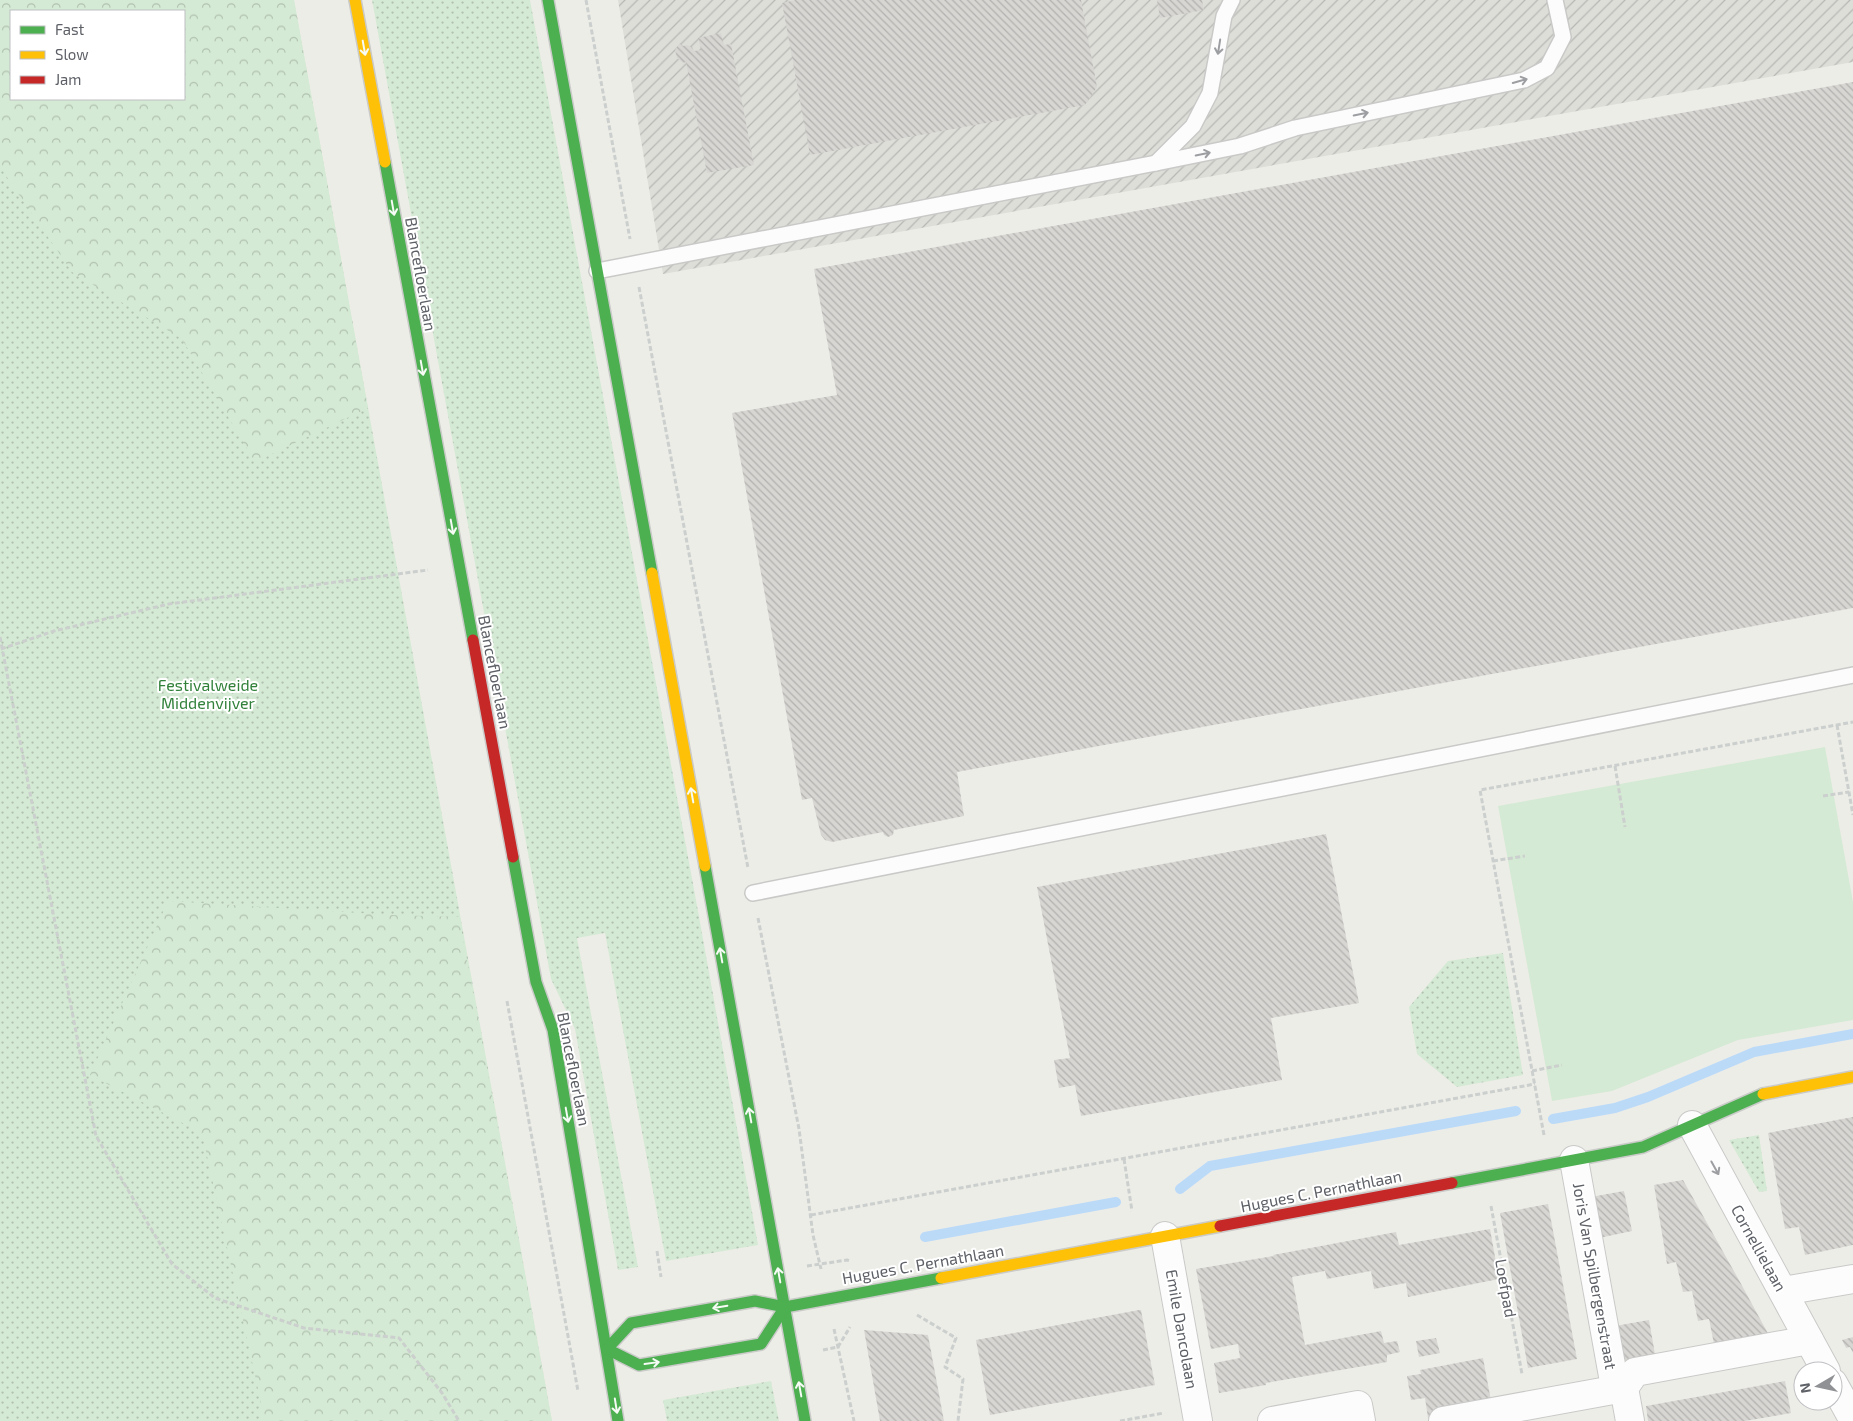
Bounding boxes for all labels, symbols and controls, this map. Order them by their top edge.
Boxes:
legend [10,10,185,100]
text: Fast [55,20,85,38]
one-way arrow [1214,38,1224,54]
one-way arrow [359,40,369,56]
text: Slow [55,45,89,63]
text: Jam [55,70,81,88]
one-way arrow [1511,75,1527,85]
one-way arrow [1352,109,1368,118]
one-way arrow [1195,148,1211,158]
one-way arrow [388,199,398,215]
street label: Blancefloerlaan [402,215,441,332]
one-way arrow [418,359,428,375]
one-way arrow [447,519,457,535]
street label: Blancefloerlaan [475,613,516,730]
park label: Festivalweide Middenvijver [158,675,258,713]
one-way arrow [687,787,697,803]
one-way arrow [716,947,726,963]
street label: Blancefloerlaan [554,1010,595,1127]
one-way arrow [563,1106,573,1122]
one-way arrow [745,1107,755,1123]
one-way arrow [1711,1160,1721,1175]
street label: Hugues C. Pernathlaan [1239,1166,1403,1215]
street label: Joris Van Spilbergenstraat [1570,1181,1621,1371]
street label: Cornellielaan [1728,1201,1791,1294]
street label: Hugues C. Pernathlaan [841,1240,1005,1287]
street label: Loefpad [1492,1257,1521,1319]
one-way arrow [774,1267,784,1283]
street label: Emile Dancolaan [1163,1268,1202,1390]
one-way arrow [713,1303,729,1313]
one-way arrow [643,1357,659,1367]
north arrow [1793,1361,1843,1411]
one-way arrow [794,1381,804,1397]
text: N [1795,1382,1814,1394]
one-way arrow [611,1398,621,1414]

